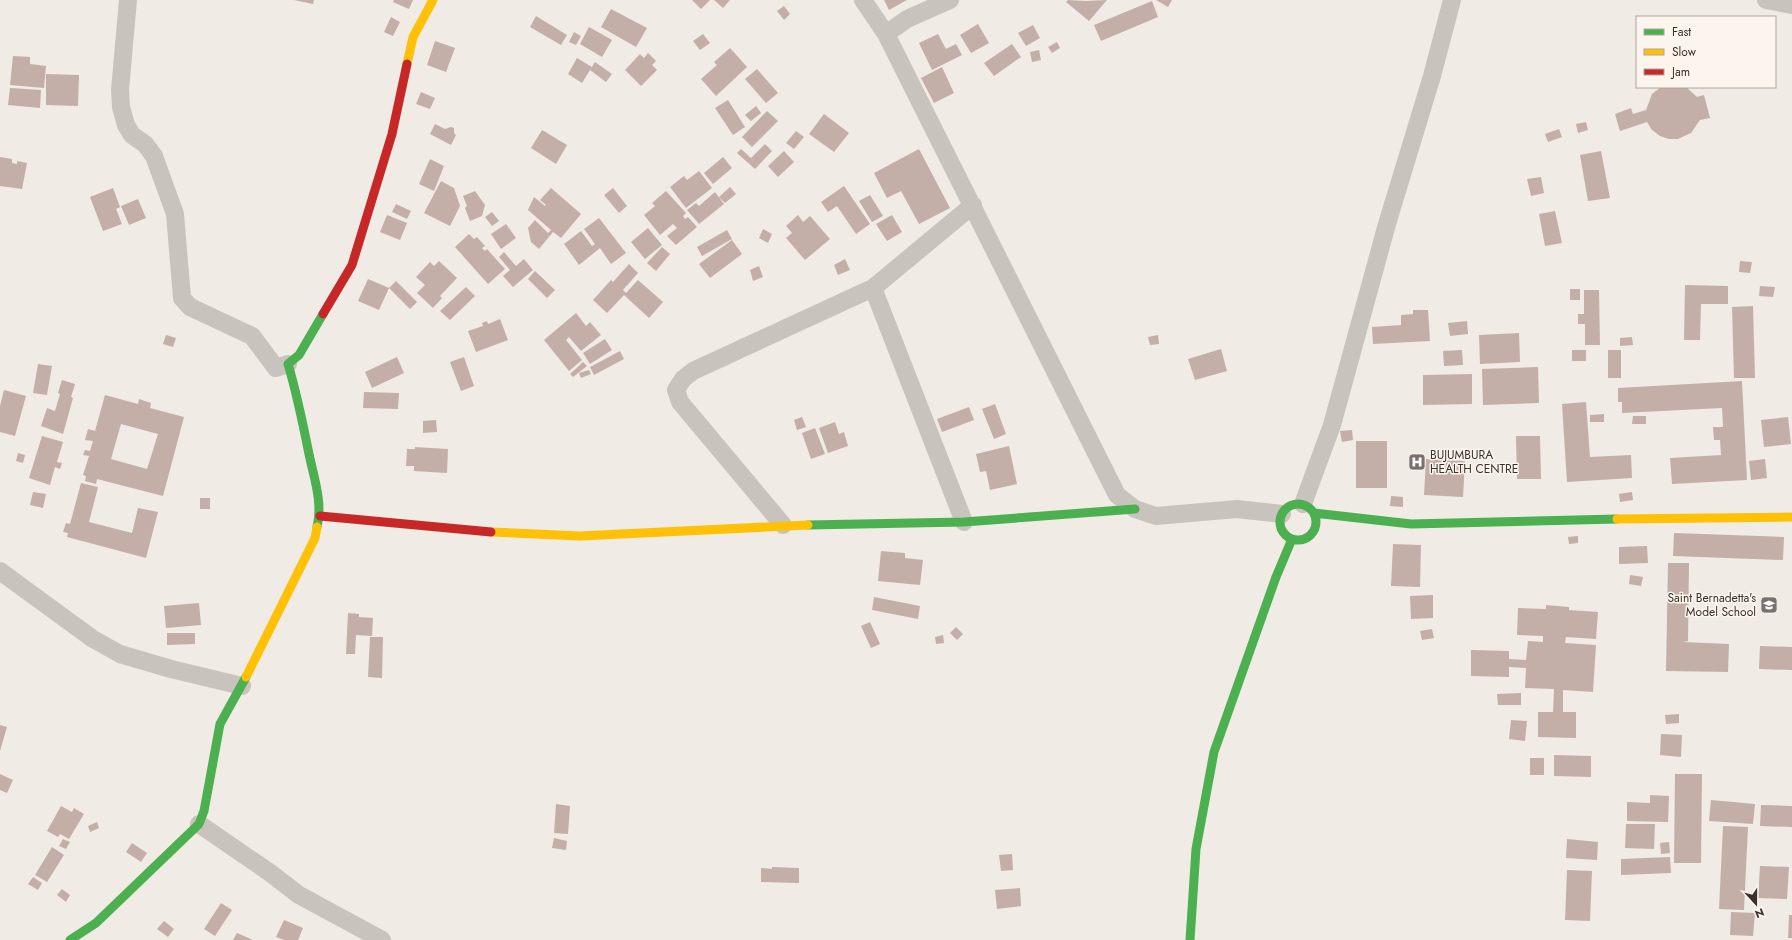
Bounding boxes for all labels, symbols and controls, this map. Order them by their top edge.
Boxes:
legend [1636,16,1776,88]
text: Fast [1672,23,1691,41]
text: Slow [1672,43,1697,61]
text: Jam [1670,63,1690,81]
place label: BUJUMBURA HEALTH CENTRE [1430,446,1518,478]
hospital icon: BUJUMBURA HEALTH CENTRE [1407,452,1427,472]
place label: Saint Bernadetta's Model School [1667,589,1756,621]
school or university icon: Saint Bernadetta's Model School [1759,595,1779,615]
north arrow [1736,884,1776,924]
text: N [1753,904,1767,922]

